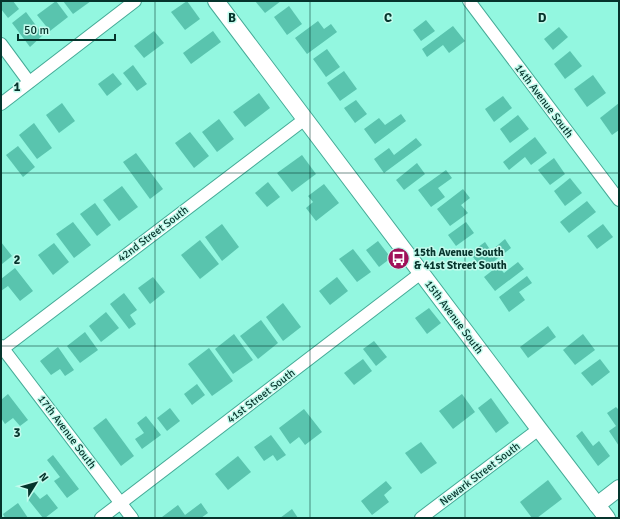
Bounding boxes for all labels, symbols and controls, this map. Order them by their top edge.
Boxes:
text: B [228,10,236,26]
text: C [384,10,392,26]
text: D [538,10,547,26]
scale bar [18,16,115,42]
text: 50 m [24,23,49,38]
street label: 14th Avenue South [512,62,576,140]
text: 1 [13,79,21,95]
street label: 42nd Street South [115,203,191,265]
bus stop icon: 15th Avenue South & 41st Street South [385,245,411,271]
place label: 15th Avenue South & 41st Street South [414,246,507,272]
text: 2 [13,252,21,268]
street label: 15th Avenue South [422,278,486,356]
street label: 41st Street South [224,366,298,426]
street label: 17th Avenue South [35,393,99,471]
text: 3 [13,425,21,441]
street label: Newark Street South [437,440,523,508]
north arrow [16,463,56,503]
text: N [36,470,51,484]

